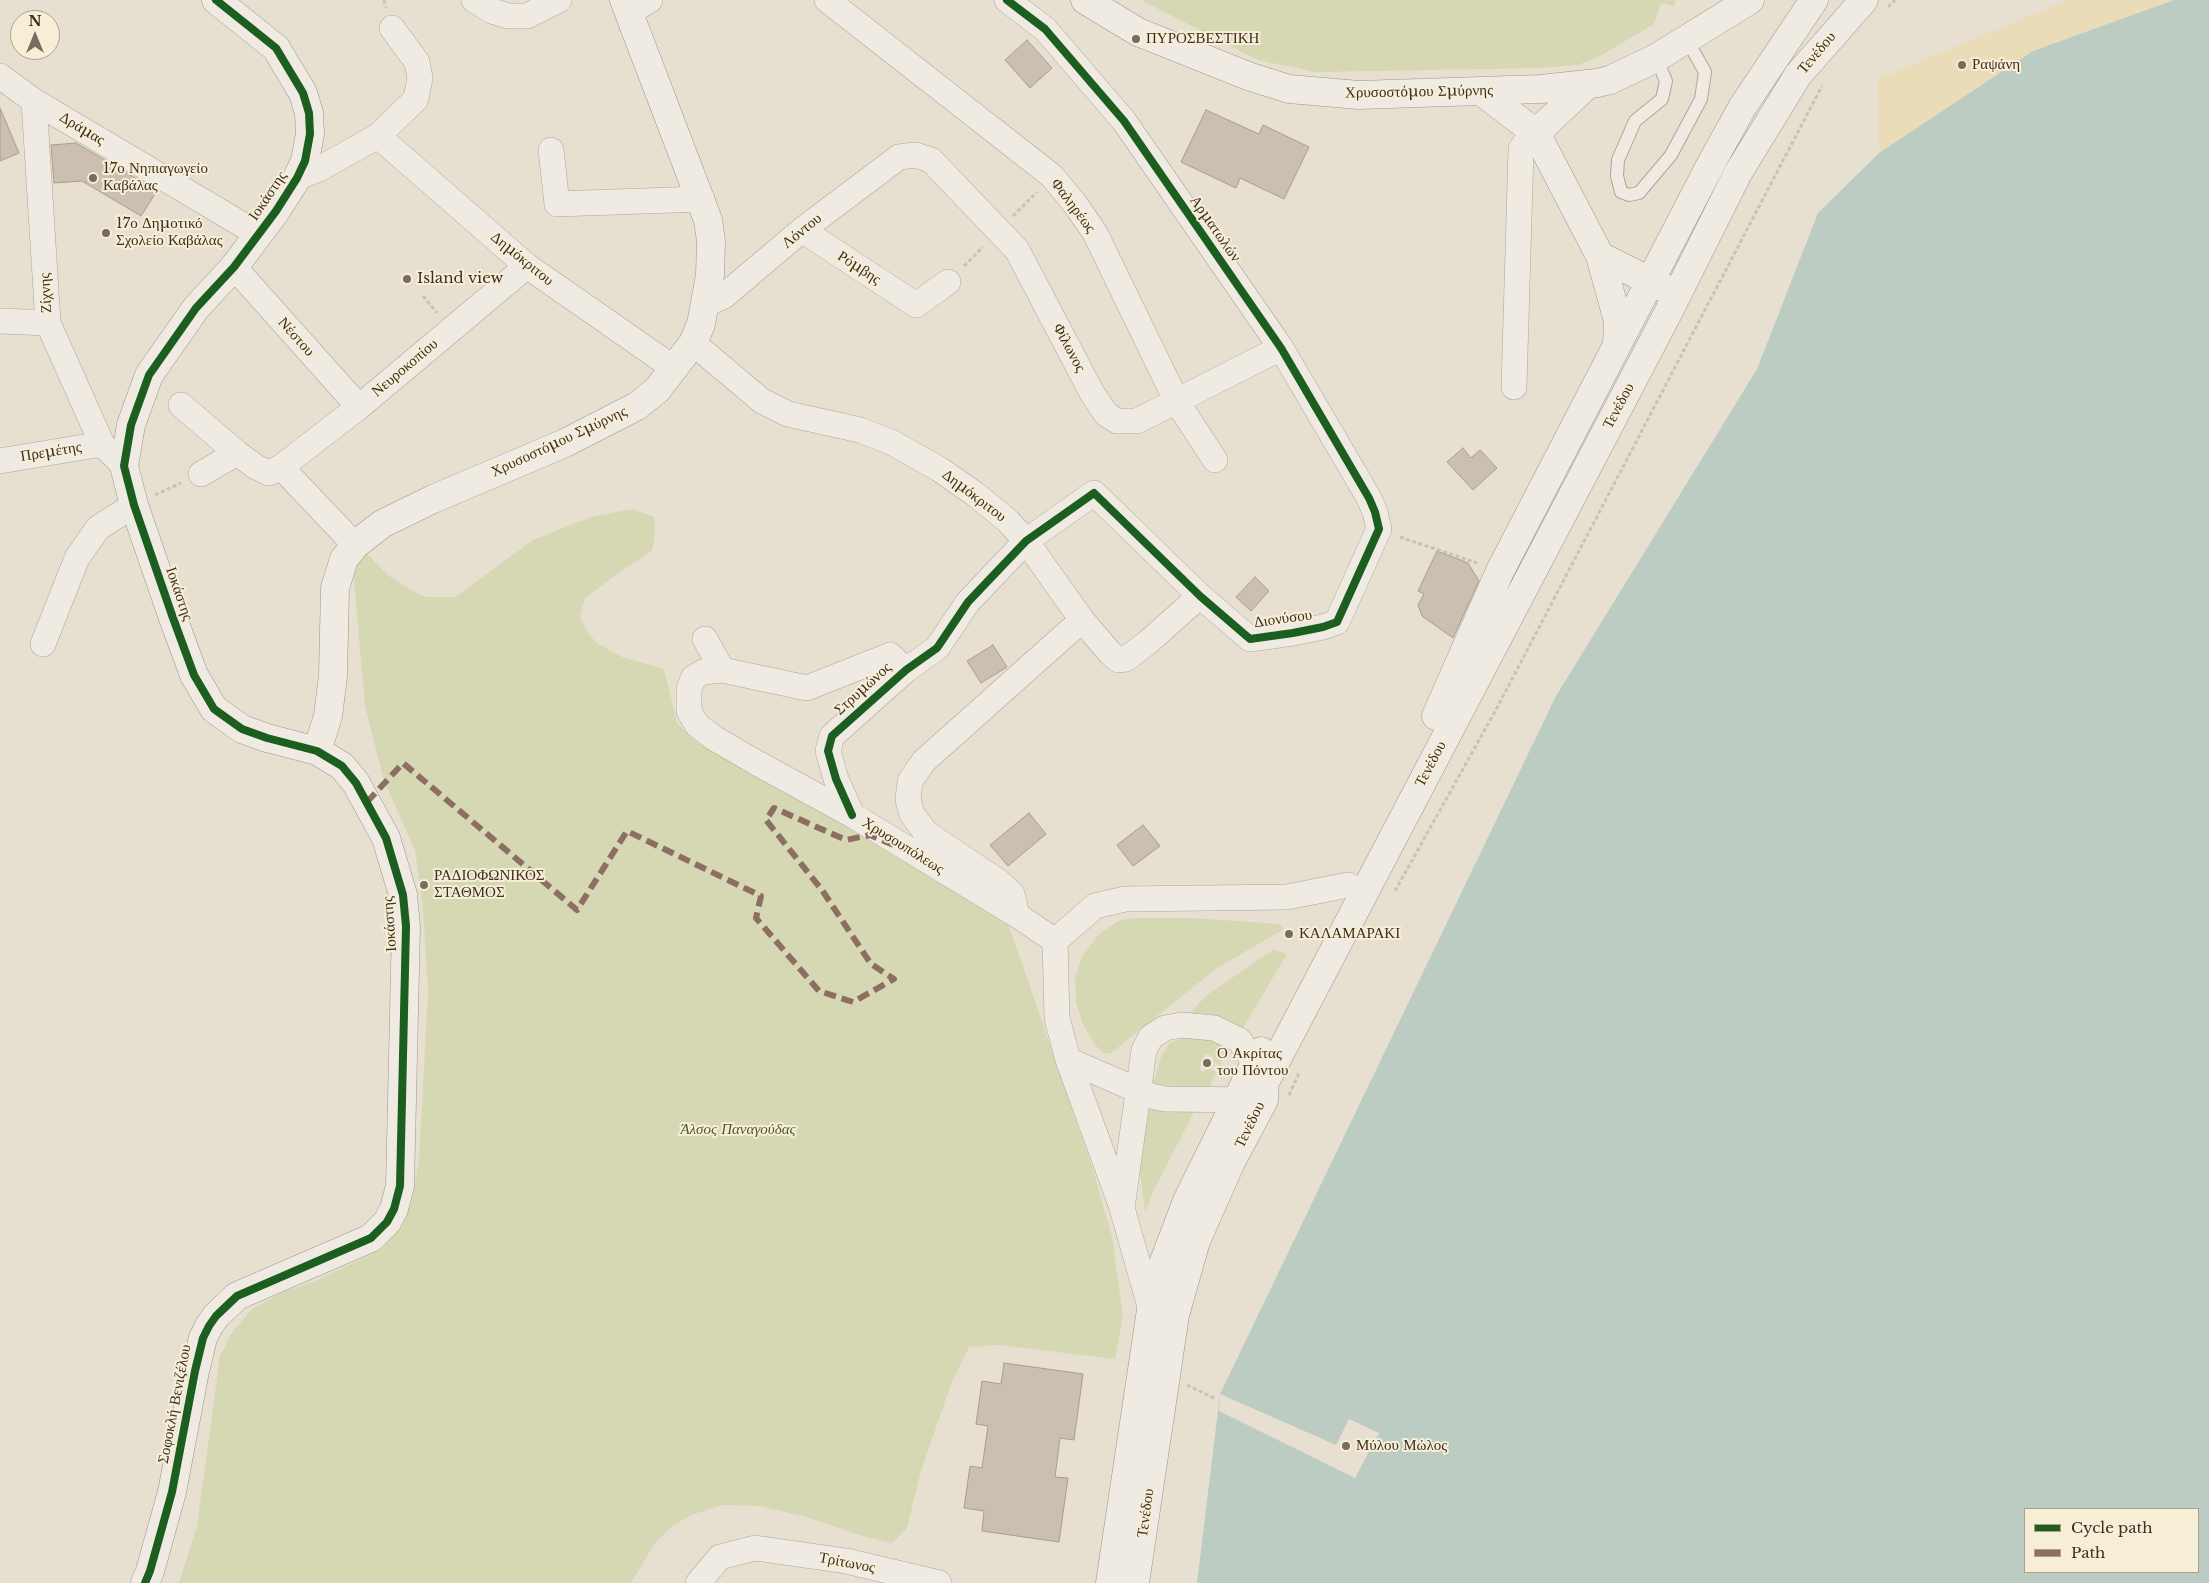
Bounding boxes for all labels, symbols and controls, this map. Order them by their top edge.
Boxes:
north arrow [10,10,60,60]
text: N [28,12,42,30]
street label: Τενέδου [1794,28,1840,78]
place label: ΠΥΡΟΣΒΕΣΤΙΚΗ [1146,30,1259,48]
marker: ΠΥΡΟΣΒΕΣΤΙΚΗ [1130,33,1142,45]
place label: Ραψάνη [1972,56,2020,74]
marker: Ραψάνη [1956,59,1968,71]
street label: Χρυσοστόμου Σμύρνης [1345,82,1493,102]
street label: Δράμας [56,109,108,149]
place label: 17ο Νηπιαγωγείο Καβάλας [103,160,208,195]
street label: Ιοκάστης [245,168,291,224]
marker: 17ο Νηπιαγωγείο Καβάλας [87,172,99,184]
street label: Φαληρέως [1047,175,1099,237]
street label: Αρματωλών [1186,192,1244,266]
street label: Λόντου [778,209,826,253]
place label: 17ο Δημοτικό Σχολείο Καβάλας [116,215,223,250]
marker: 17ο Δημοτικό Σχολείο Καβάλας [100,227,112,239]
street label: Δημόκριτου [487,228,557,290]
street label: Ρόμβης [834,247,884,289]
place label: Island view [417,270,503,288]
street label: Ζίχνης [36,272,56,314]
marker: Island view [401,273,413,285]
street label: Νέστου [274,314,318,360]
street label: Φίλωνος [1049,321,1089,375]
street label: Νευροκοπίου [368,335,442,401]
street label: Τενέδου [1599,380,1639,432]
street label: Χρυσοστόμου Σμύρνης [488,403,630,481]
street label: Πρεμέτης [19,438,83,466]
street label: Δημόκριτου [938,466,1010,526]
street label: Ιοκάστης [161,565,197,623]
street label: Διονύσου [1253,606,1313,632]
street label: Στρυμώνος [831,659,895,719]
street label: Τενέδου [1411,738,1451,790]
street label: Χρυσουπόλεως [859,814,947,878]
place label: ΡΑΔΙΟΦΩΝΙΚΟΣ ΣΤΑΘΜΟΣ [434,867,545,902]
marker: ΡΑΔΙΟΦΩΝΙΚΟΣ ΣΤΑΘΜΟΣ [418,879,430,891]
street label: Ιοκάστης [379,896,401,952]
place label: ΚΑΛΑΜΑΡΑΚΙ [1299,925,1400,943]
marker: ΚΑΛΑΜΑΡΑΚΙ [1283,928,1295,940]
place label: Ο Ακρίτας του Πόντου [1217,1045,1288,1080]
marker: Ο Ακρίτας του Πόντου [1201,1057,1213,1069]
street label: Τενέδου [1231,1099,1269,1151]
park label: Άλσος Παναγούδας [680,1121,796,1139]
street label: Σοφοκλή Βενιζέλου [155,1343,195,1465]
place label: Μύλου Μώλος [1356,1437,1447,1455]
marker: Μύλου Μώλος [1340,1440,1352,1452]
street label: Τενέδου [1134,1487,1158,1539]
legend [2024,1508,2199,1573]
text: Cycle path [2071,1518,2153,1537]
text: Path [2071,1543,2105,1562]
street label: Τρίτωνος [817,1549,877,1577]

